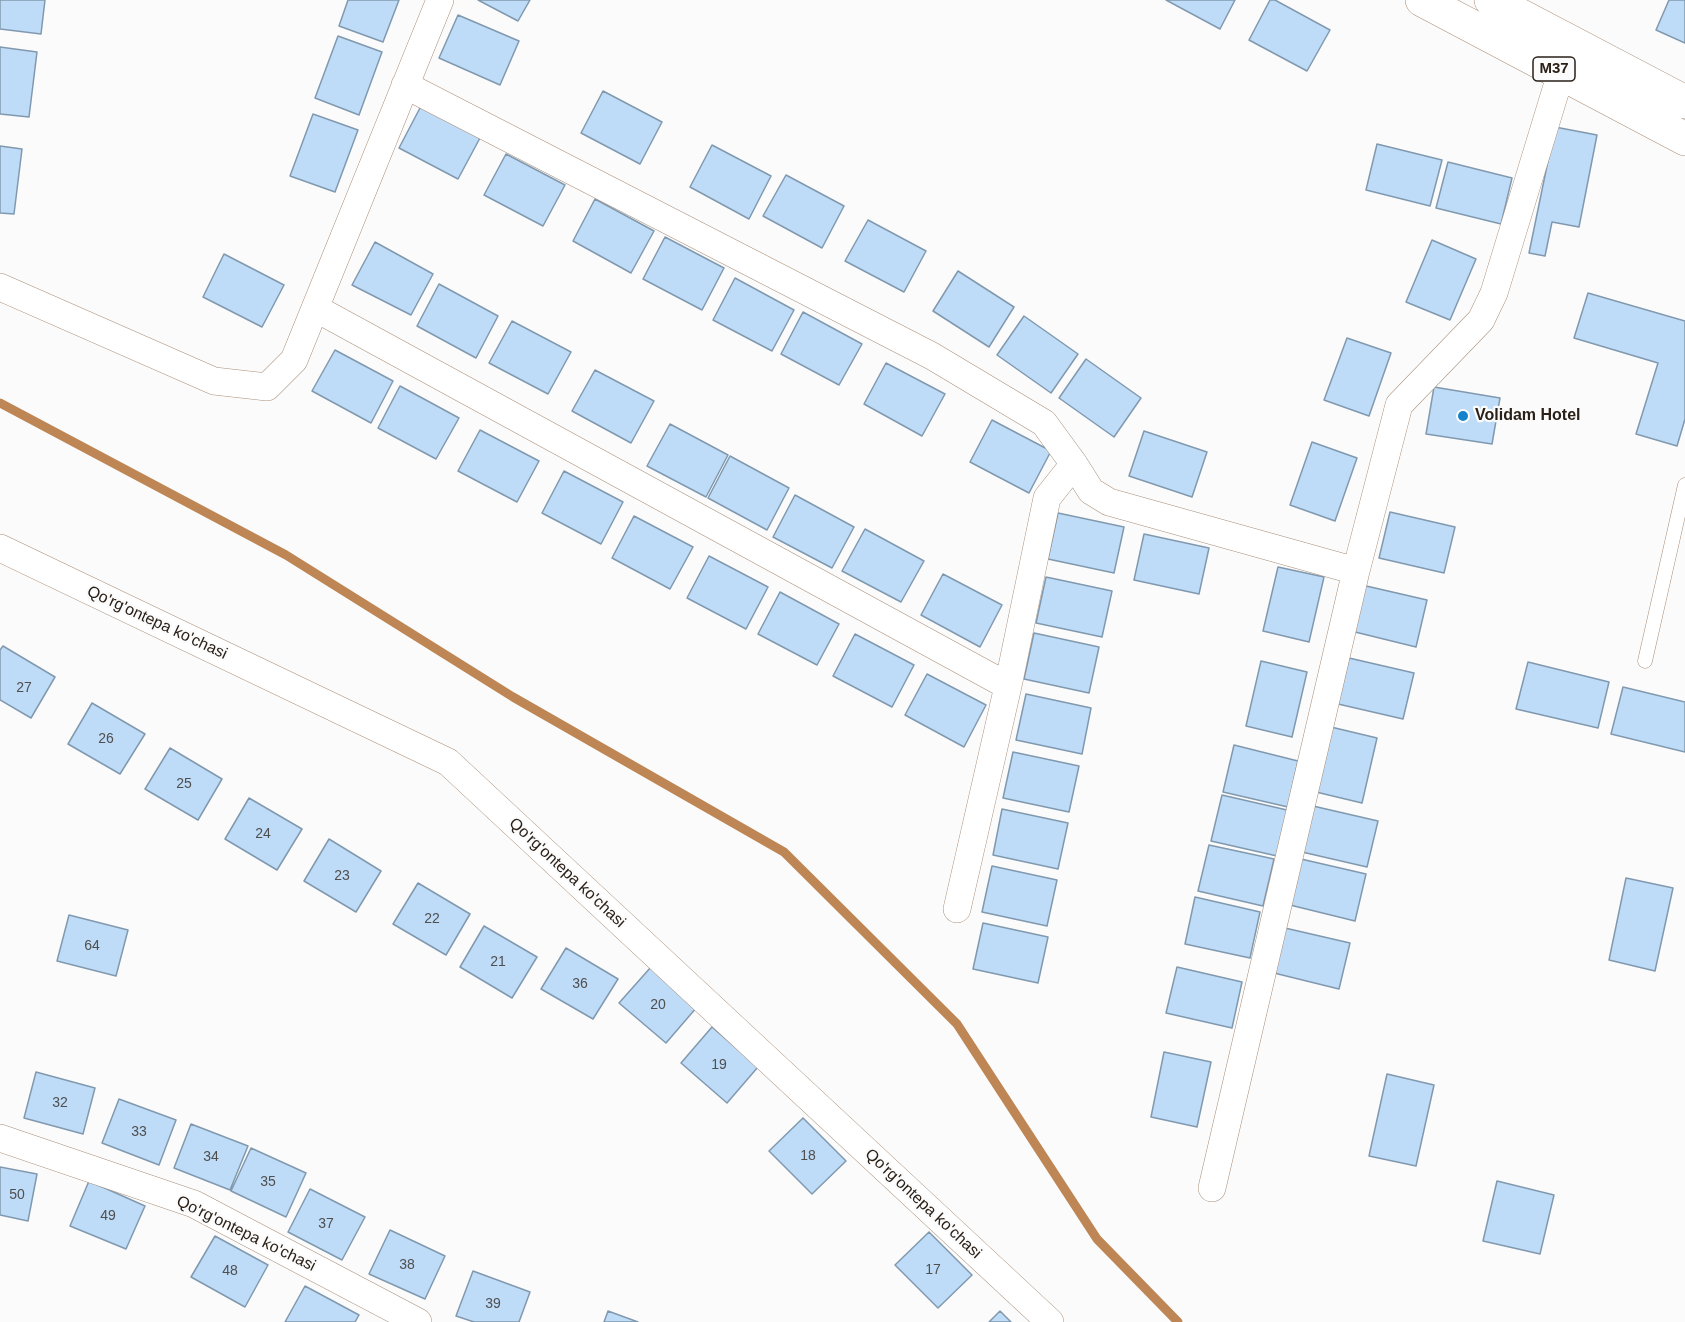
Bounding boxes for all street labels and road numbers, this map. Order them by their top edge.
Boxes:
road number: M37 [1533,57,1575,81]
street label: Qo'rg'ontepa ko'chasi [84,582,230,664]
street label: Qo'rg'ontepa ko'chasi [505,814,629,932]
street label: Qo'rg'ontepa ko'chasi [861,1145,985,1263]
street label: Qo'rg'ontepa ko'chasi [173,1192,319,1276]

